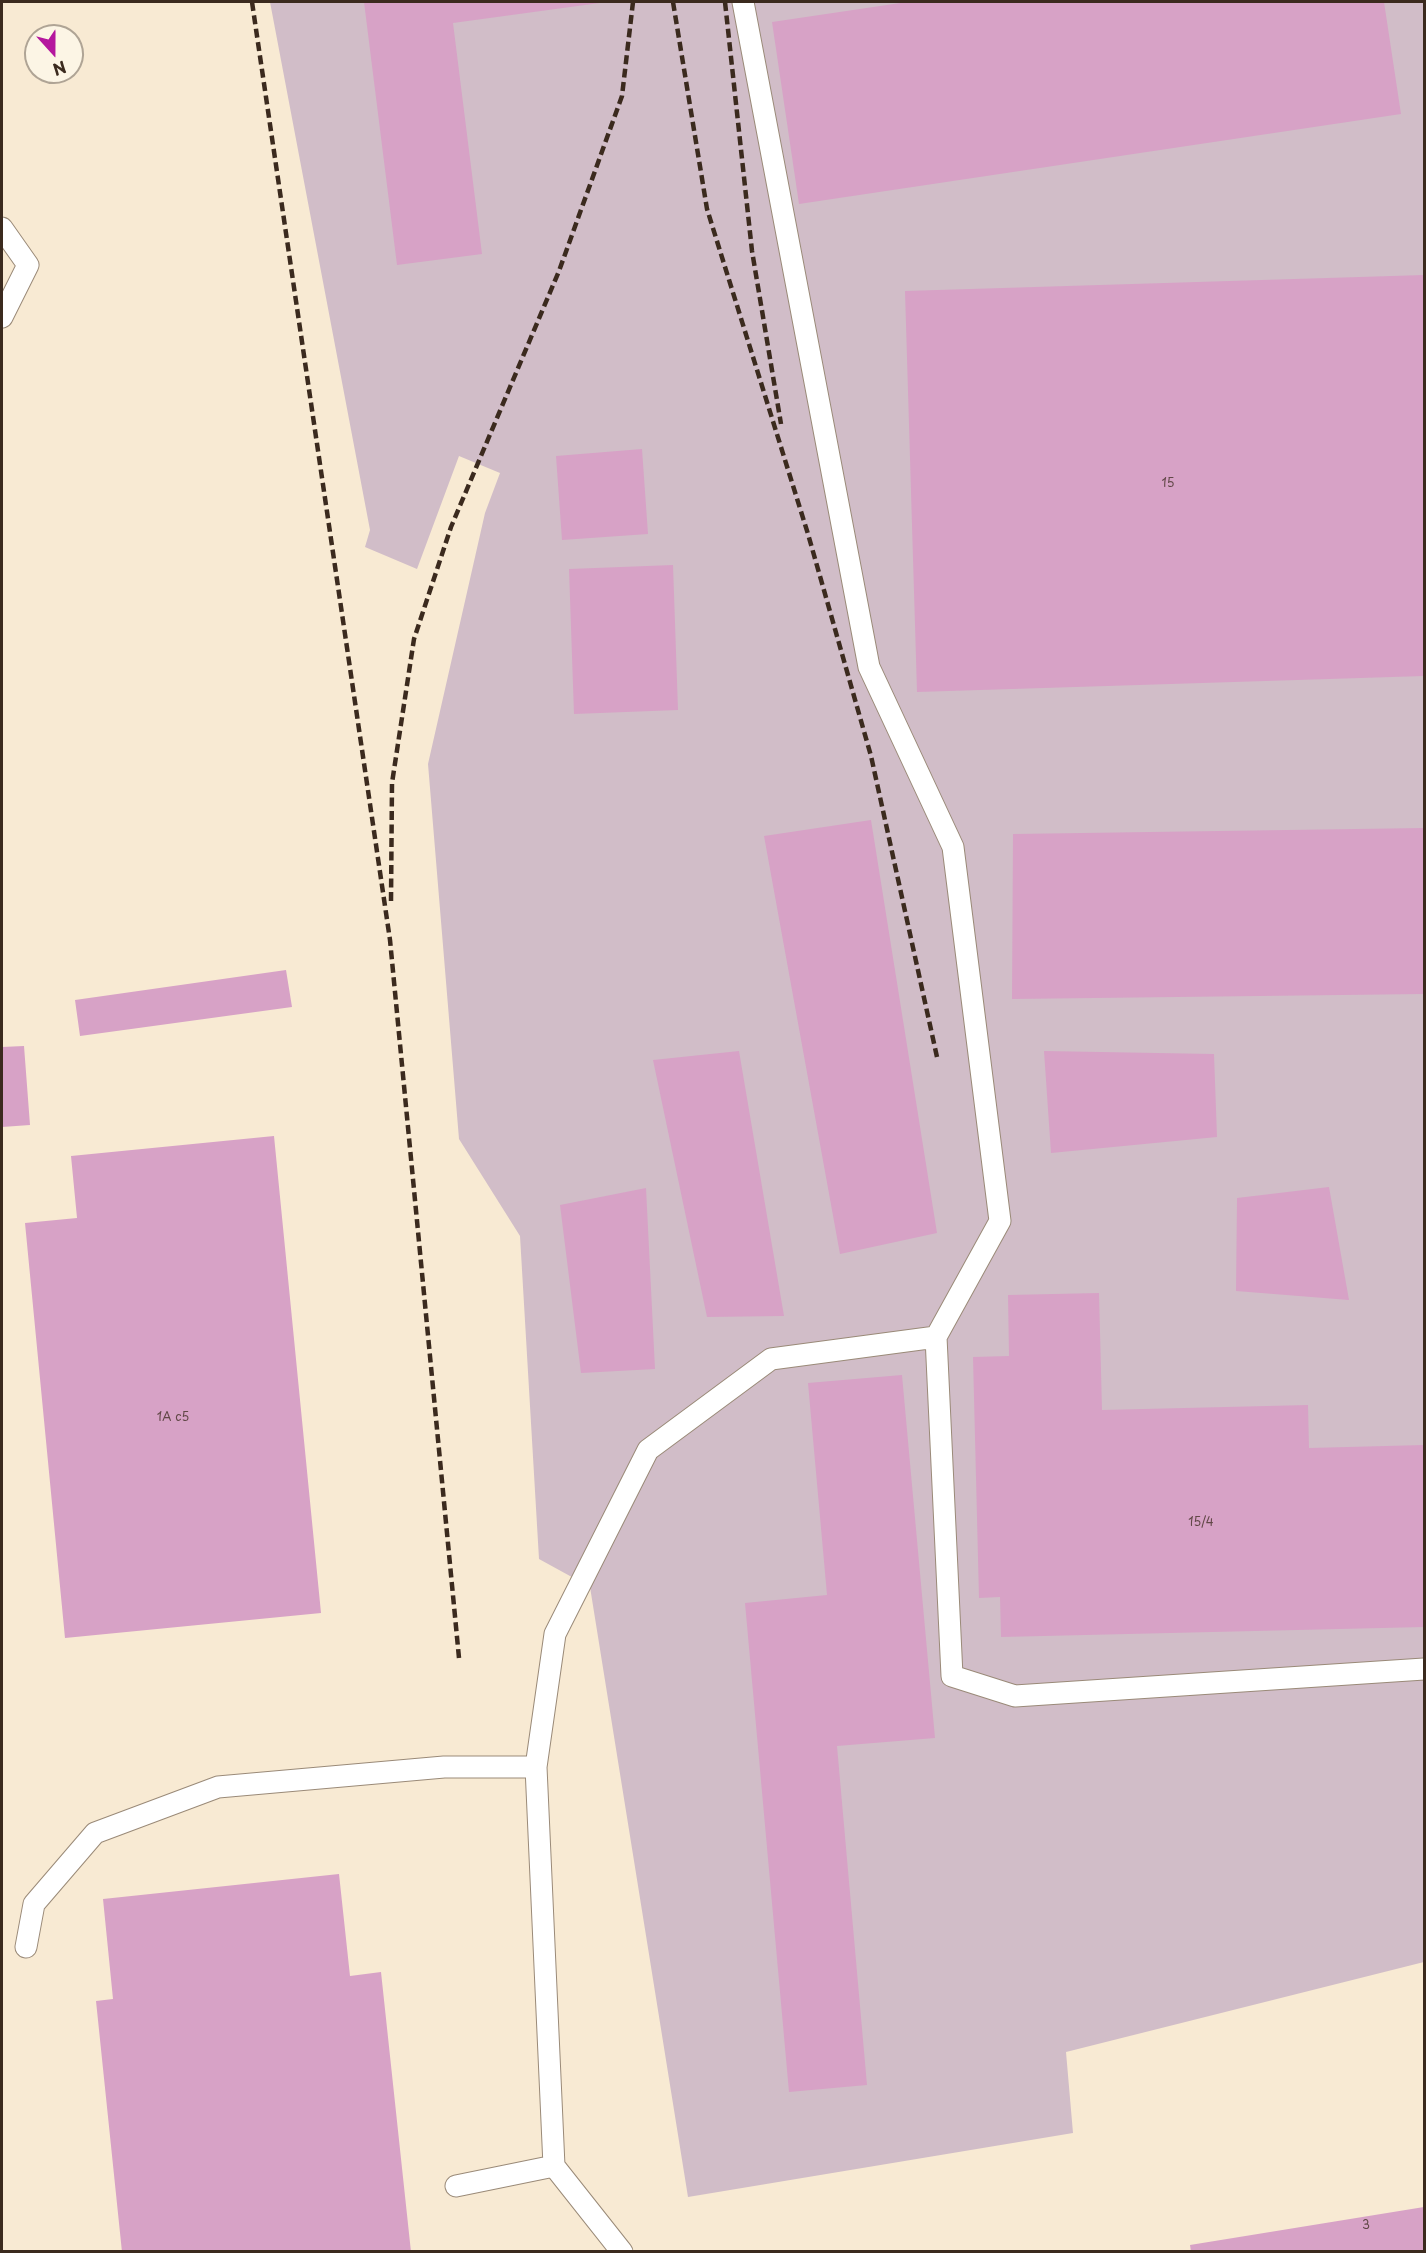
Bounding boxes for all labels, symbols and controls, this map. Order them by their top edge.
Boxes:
north arrow [24,24,84,84]
text: N [50,55,70,82]
house number: 15 [1161,477,1175,491]
house number: 1А с5 [157,1411,189,1425]
house number: 15/4 [1188,1516,1214,1530]
house number: 3 [1362,2219,1370,2233]

